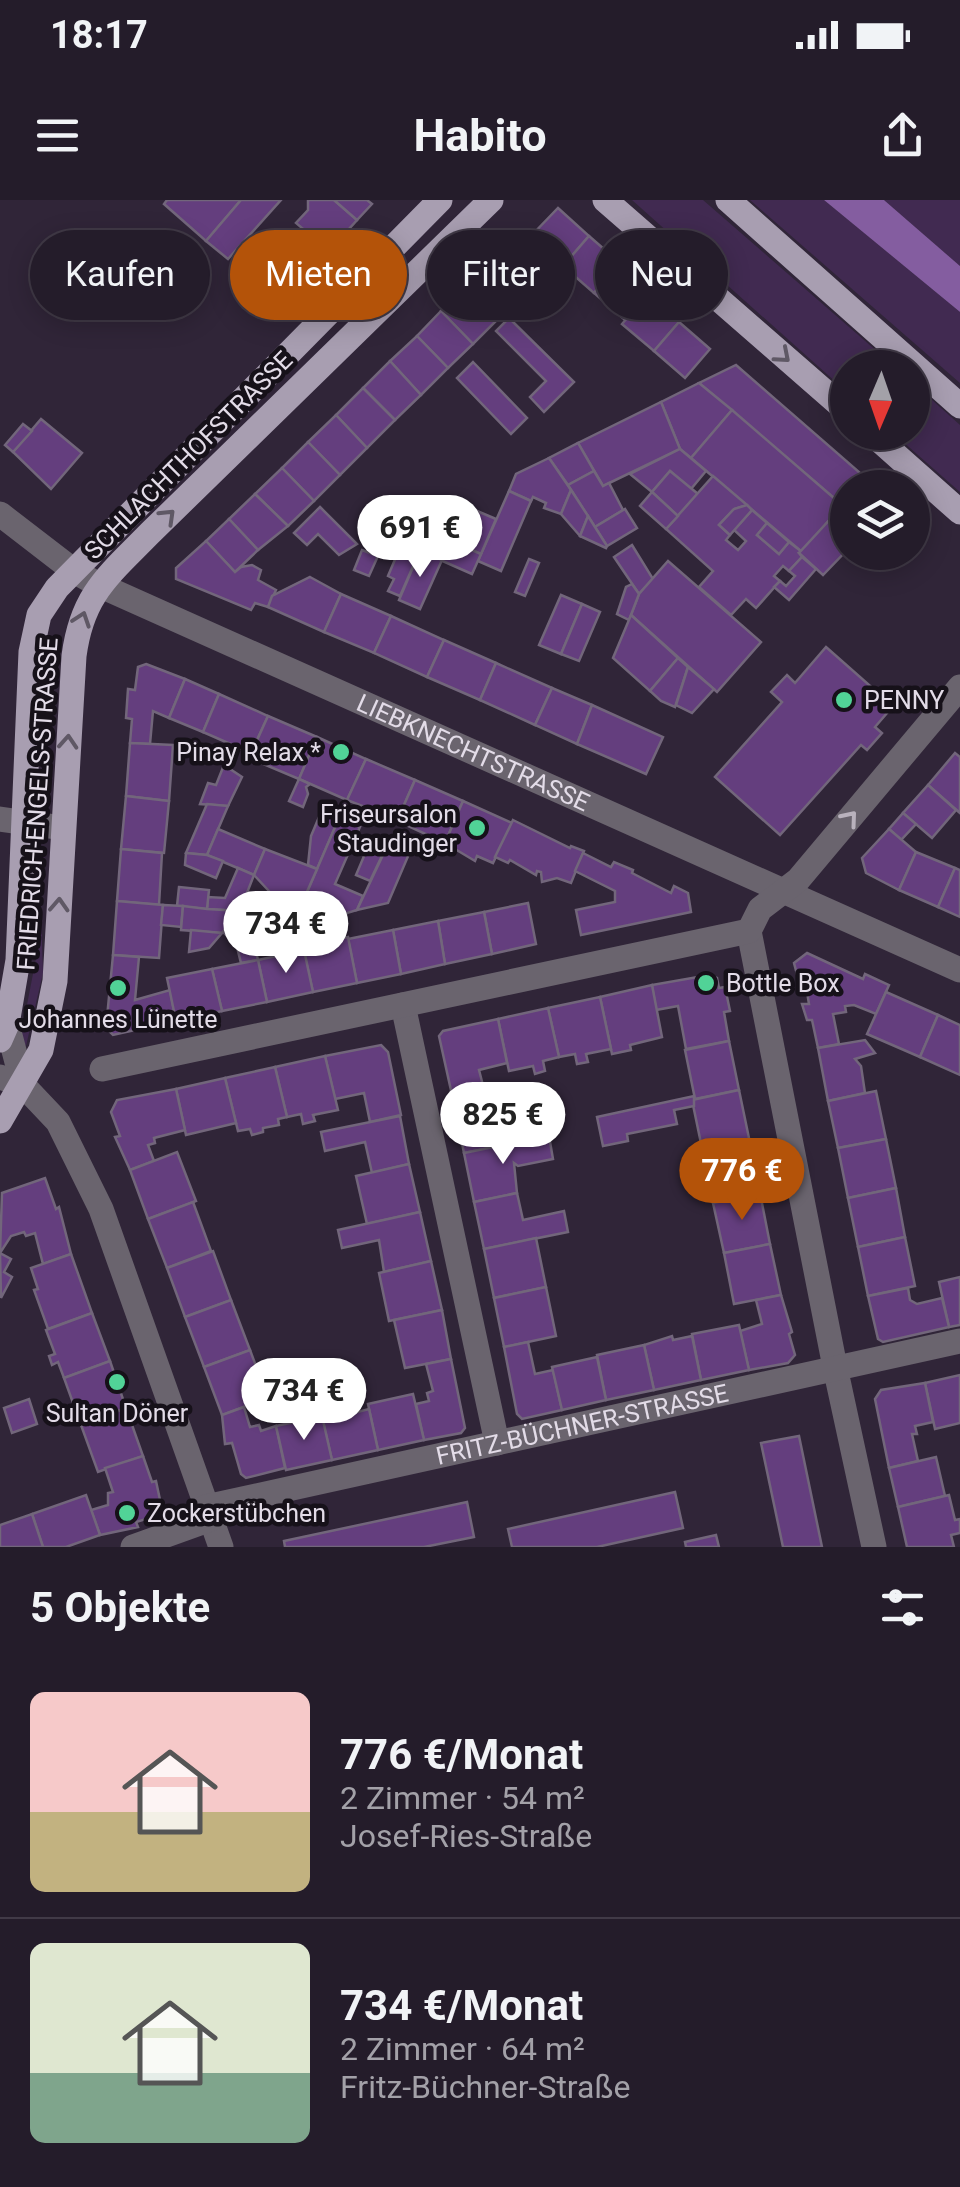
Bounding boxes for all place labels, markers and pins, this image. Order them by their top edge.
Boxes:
pin: 691 € [350,495,490,580]
place label: PENNY [864,686,944,715]
marker: PENNY [833,689,855,711]
place label: Pinay Relax * [176,738,321,767]
marker: Pinay Relax * [330,741,352,763]
place label: Friseursalon Staudinger [320,800,458,858]
marker: Friseursalon Staudinger [466,817,488,839]
pin: 734 € [216,891,356,976]
place label: Bottle Box [726,969,840,998]
marker: Bottle Box [695,972,717,994]
marker: Johannes Lünette [107,977,129,999]
place label: Johannes Lünette [19,1005,217,1034]
pin: 825 € [433,1082,573,1167]
pin: 776 € [672,1138,812,1223]
pin: 734 € [234,1358,374,1443]
marker: Sultan Döner [106,1371,128,1393]
place label: Sultan Döner [46,1399,189,1428]
place label: Zockerstübchen [147,1499,326,1528]
marker: Zockerstübchen [116,1502,138,1524]

